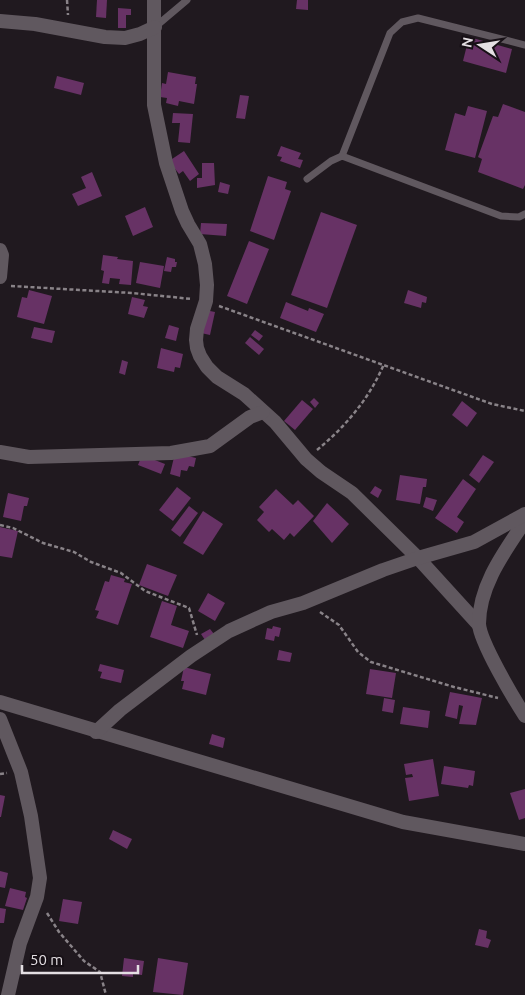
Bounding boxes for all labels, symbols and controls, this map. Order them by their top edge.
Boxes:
north arrow [455,20,505,70]
text: N [458,36,476,49]
scale bar [22,942,139,974]
text: 50 m [30,951,63,968]

